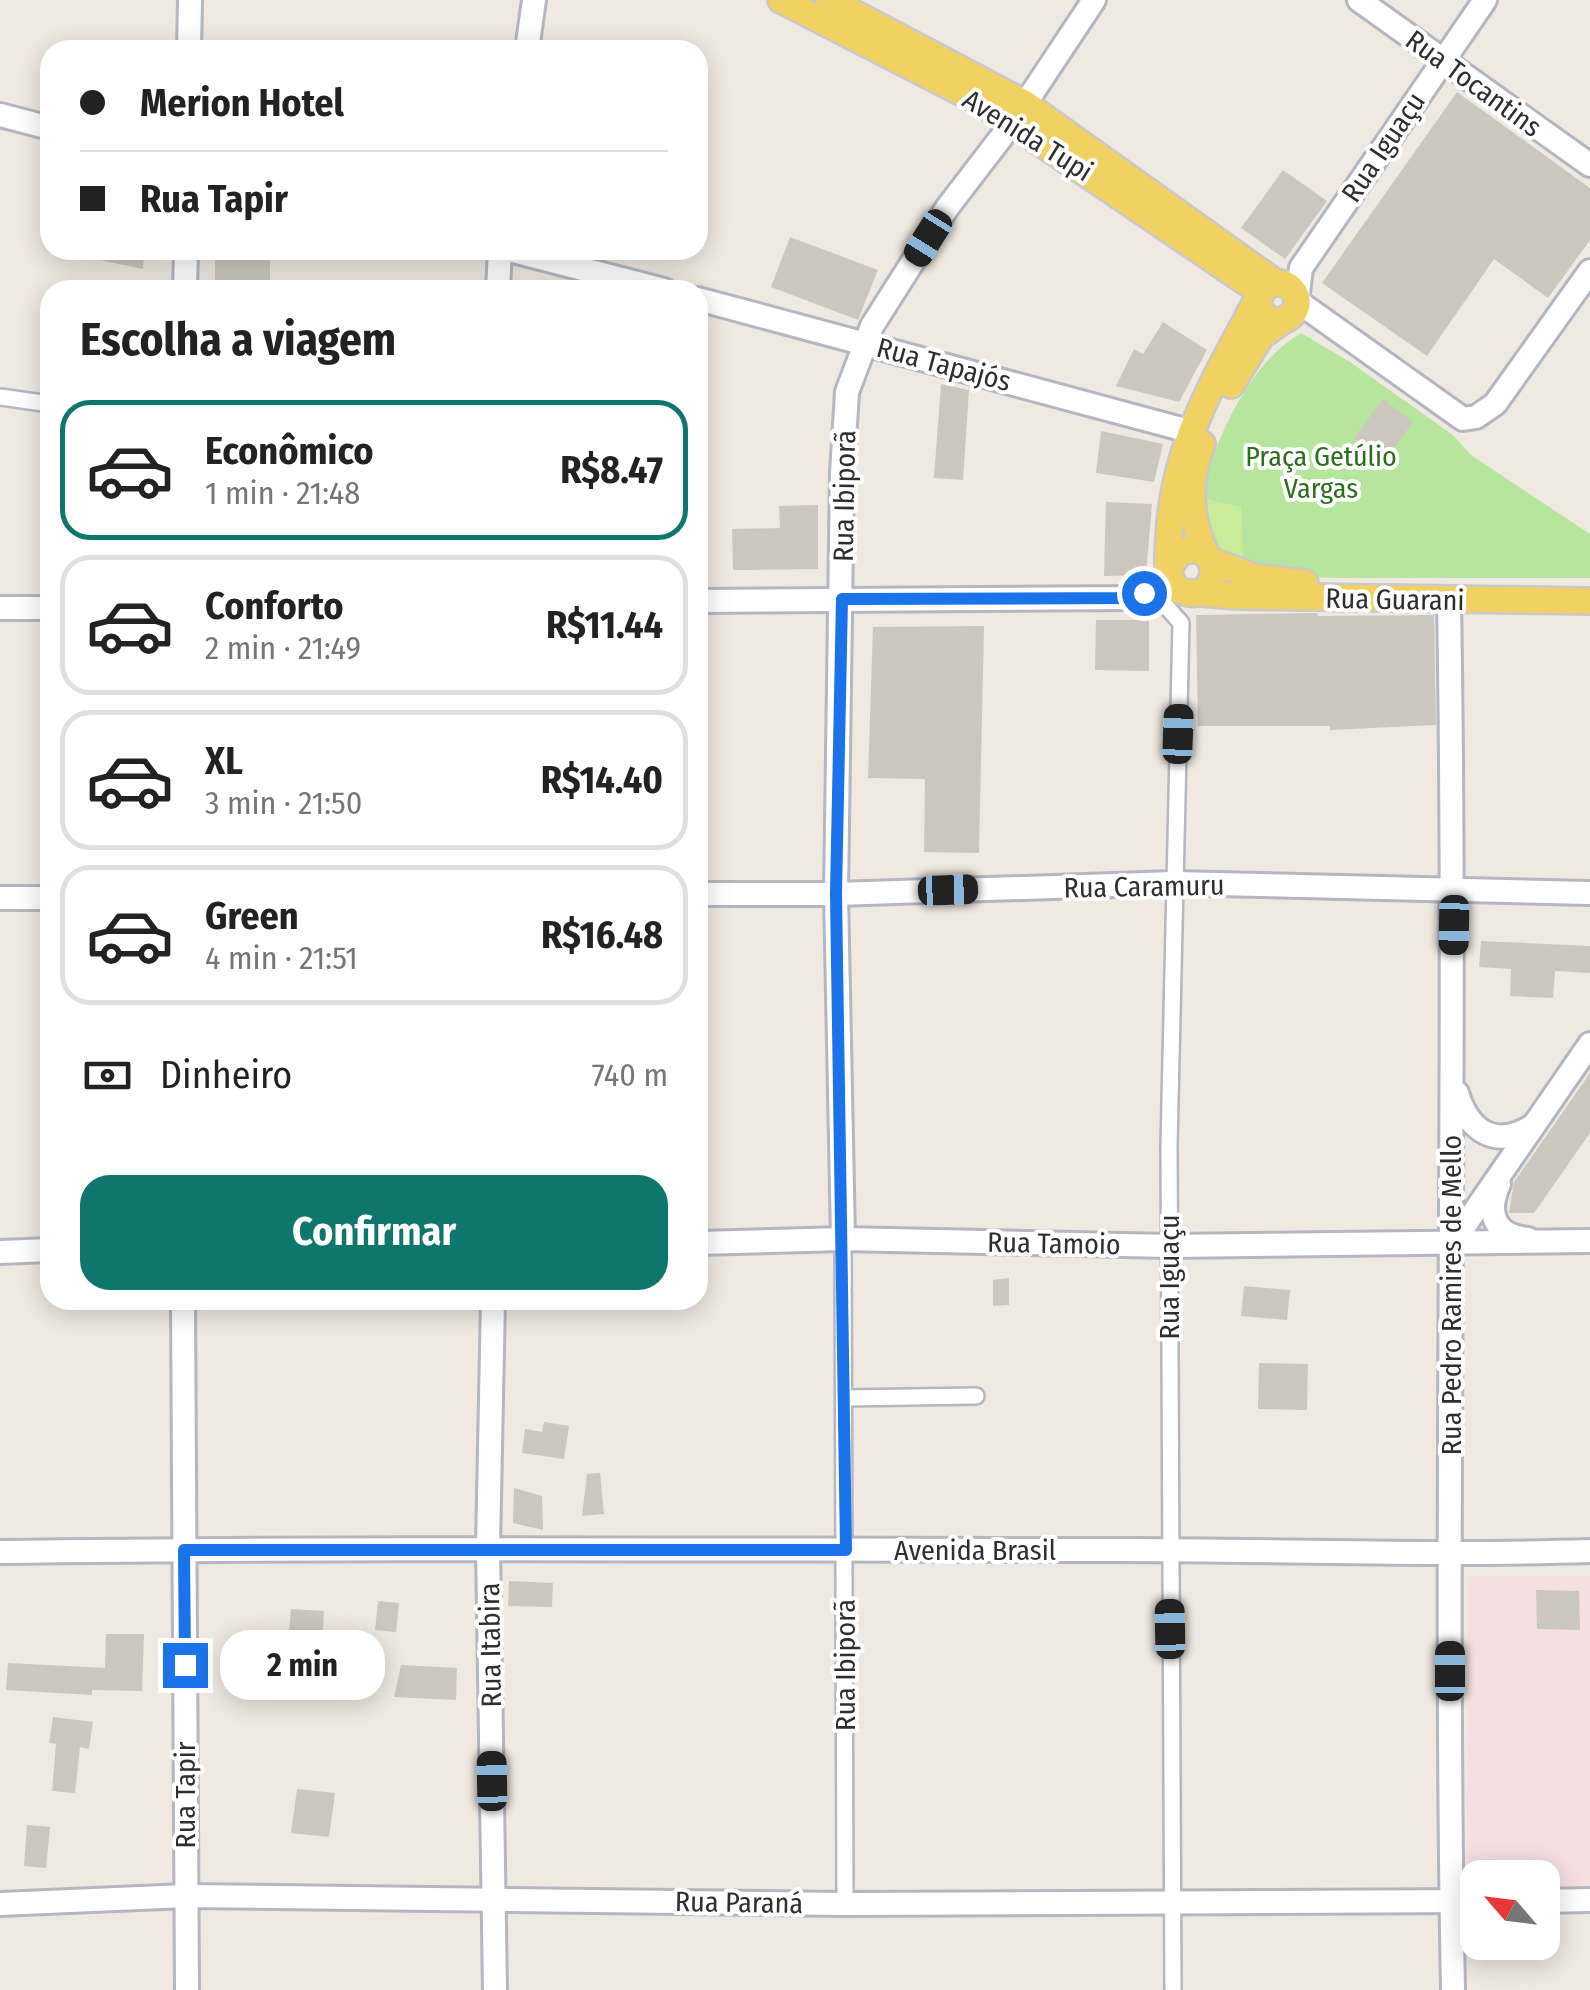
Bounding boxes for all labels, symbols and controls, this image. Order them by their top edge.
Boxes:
street label: Rua Tocantins [1400,23,1548,144]
text: Merion Hotel [140,80,344,126]
street label: Avenida Tupi [957,83,1099,188]
street label: Rua Iguaçu [1335,86,1432,208]
text: Rua Tapir [140,176,288,222]
car [899,205,957,271]
text: Escolha a viagem [80,313,396,367]
street label: Rua Tapajós [873,331,1014,398]
icon: car [85,425,175,515]
text: Econômico [205,428,374,474]
street label: Rua Ibiporã [827,430,862,562]
park label: Praça Getúlio Vargas [1245,440,1397,505]
text: R$8.47 [560,447,663,493]
text: 1 min · 21:48 [205,474,360,512]
route start [1122,571,1167,616]
icon: car [85,580,175,670]
street label: Rua Guarani [1325,582,1465,617]
text: Conforto [205,583,344,629]
text: R$11.44 [546,602,663,648]
text: 2 min · 21:49 [205,629,361,667]
car [1162,703,1194,765]
icon: car [85,735,175,825]
text: XL [205,738,243,784]
text: R$14.40 [541,757,663,803]
text: 3 min · 21:50 [205,784,362,822]
street label: Rua Caramuru [1063,869,1225,904]
car [917,874,979,906]
icon: car [85,890,175,980]
text: Green [205,893,299,939]
car [1438,895,1470,955]
text: R$16.48 [541,912,663,958]
text: 4 min · 21:51 [205,939,358,977]
icon: cash [80,1048,135,1103]
text: Dinheiro [160,1052,292,1098]
text: 740 m [592,1056,668,1094]
street label: Rua Pedro Ramires de Mello [1435,1135,1468,1455]
button: Confirmar [80,1175,668,1290]
street label: Rua Iguaçu [1153,1214,1186,1340]
street label: Rua Tamoio [987,1226,1121,1261]
street label: Avenida Brasil [894,1534,1056,1567]
street label: Rua Itabira [473,1582,508,1708]
street label: Rua Ibiporã [829,1599,862,1731]
car [1154,1599,1186,1659]
callout: 2 min [220,1630,385,1700]
car [1435,1641,1465,1701]
route end [163,1643,208,1688]
text: 2 min [267,1646,338,1684]
street label: Rua Tapir [169,1741,202,1849]
car [476,1751,508,1811]
north arrow [1460,1860,1560,1960]
map controls [1460,1860,1560,1960]
street label: Rua Paraná [675,1885,803,1920]

